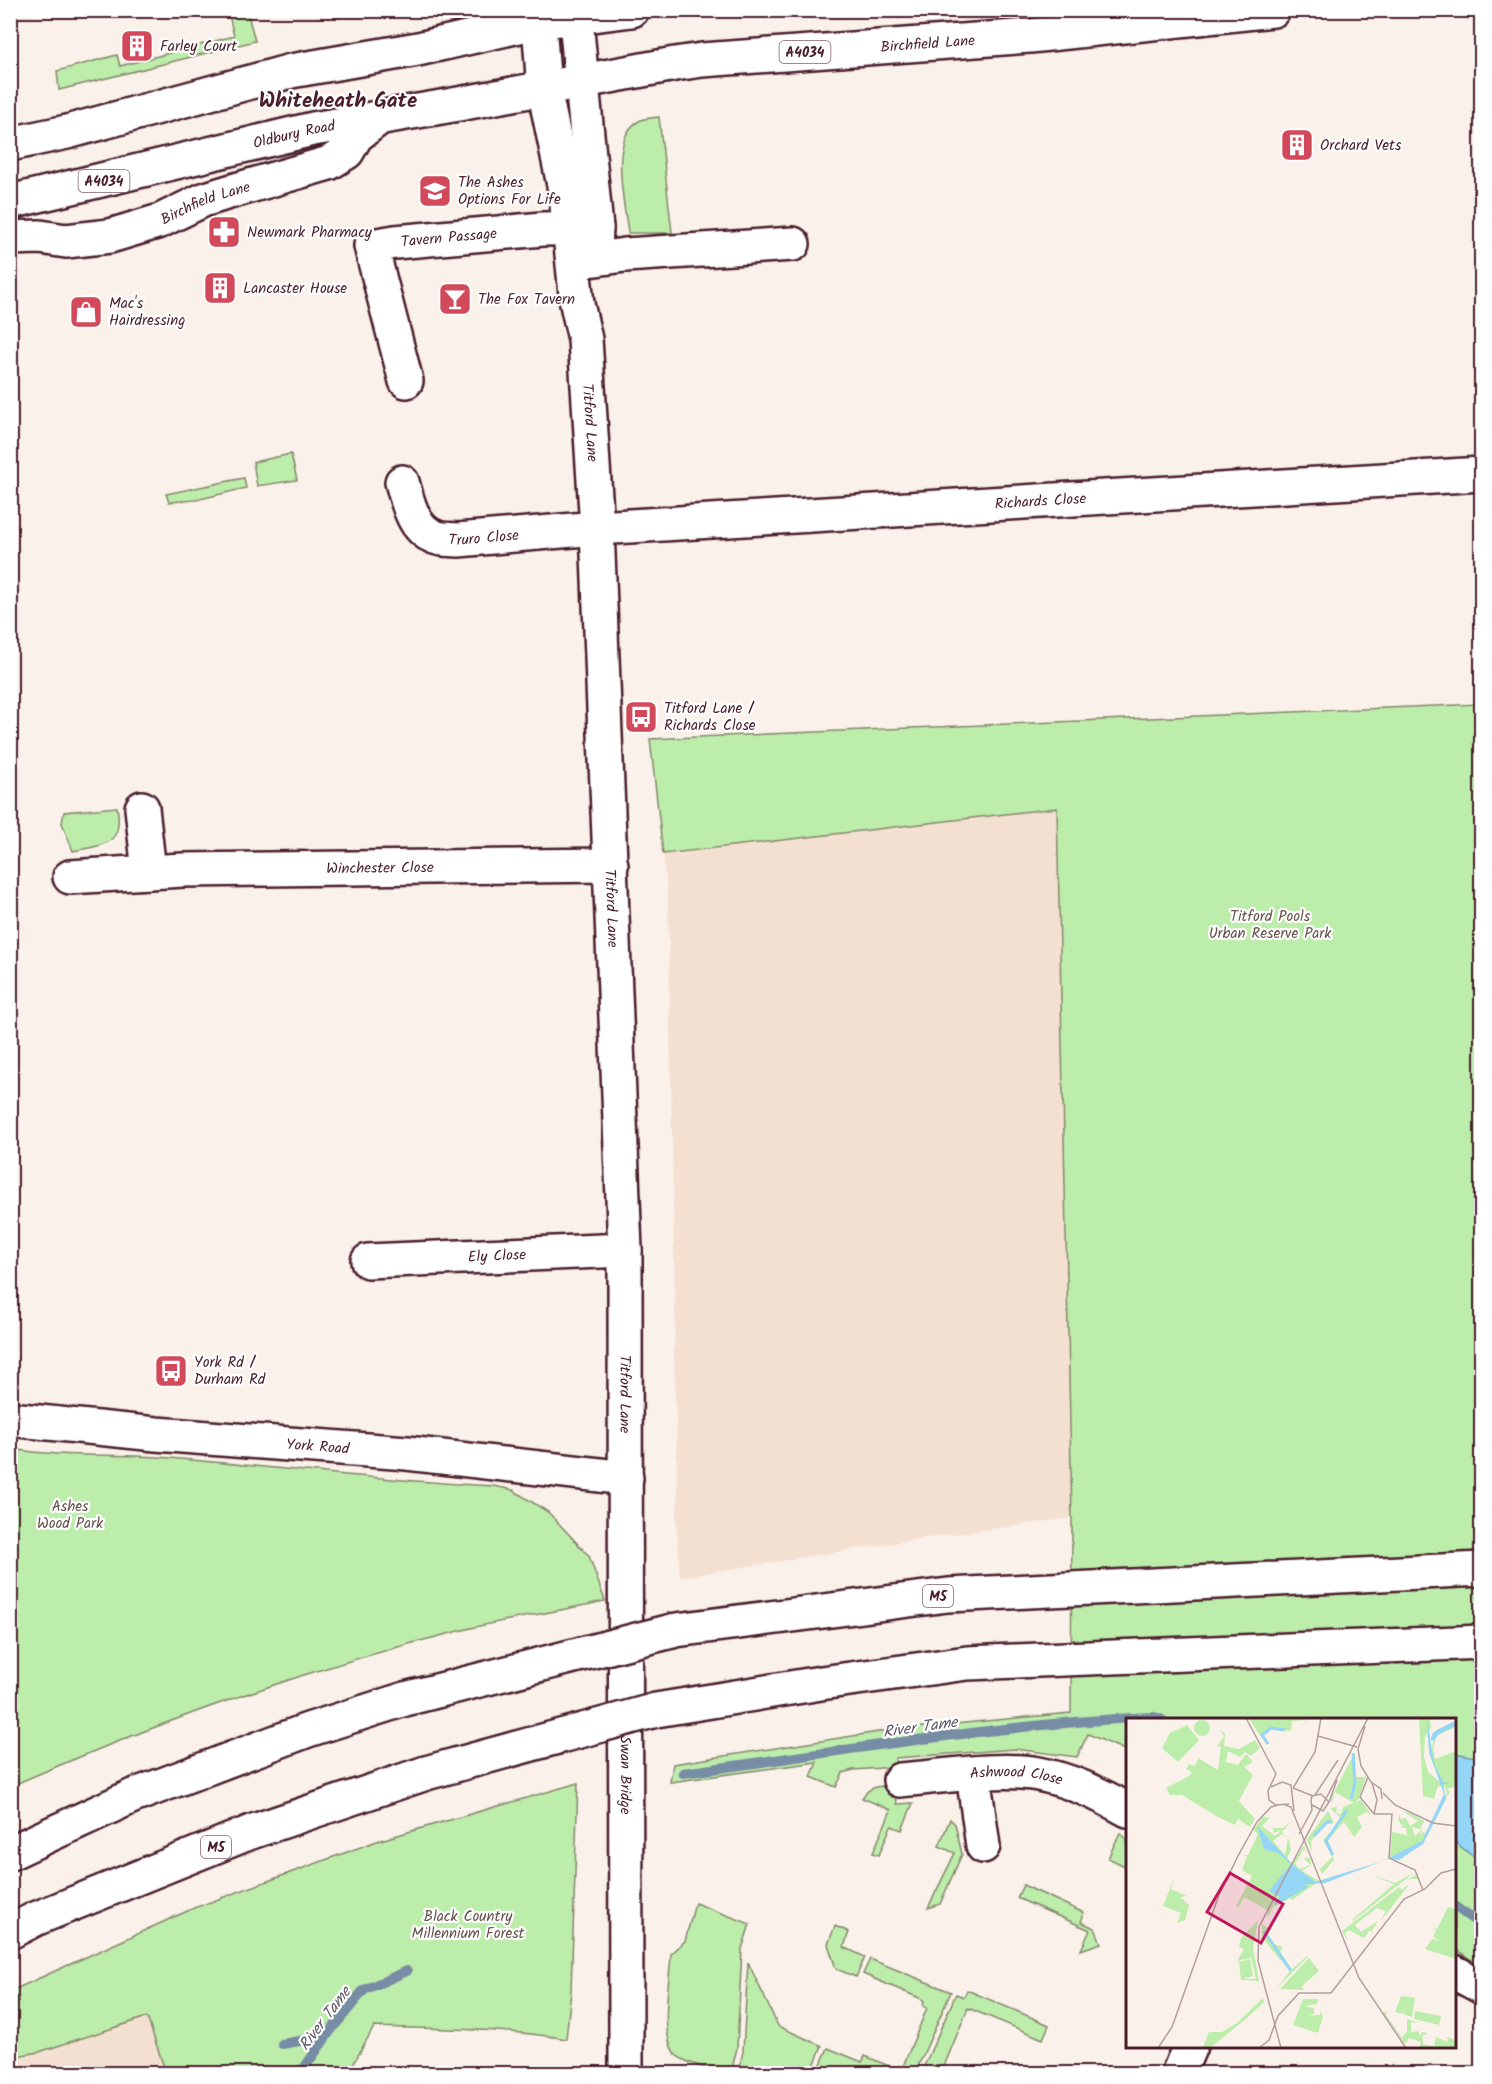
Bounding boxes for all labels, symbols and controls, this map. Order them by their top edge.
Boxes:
building icon: Farley Court [119,28,155,64]
street label: Birchfield Lane [880,29,976,60]
place label: Farley Court [160,35,237,59]
road number: A4034 [780,41,830,63]
district label: Whiteheath Gate [259,85,417,118]
street label: Oldbury Road [251,114,338,156]
building icon: Orchard Vets [1279,127,1315,163]
place label: Orchard Vets [1320,134,1402,158]
road number: A4034 [78,170,130,192]
place label: The Ashes Options For Life [458,171,561,212]
school or university icon: The Ashes Options For Life [417,173,453,209]
street label: Birchfield Lane [157,175,254,232]
pharmacy icon: Newmark Pharmacy [206,214,242,250]
place label: Newmark Pharmacy [247,221,373,245]
street label: Tavern Passage [400,222,498,254]
building icon: Lancaster House [202,270,238,306]
place label: Lancaster House [243,277,347,301]
bar icon: The Fox Tavern [437,281,473,317]
place label: The Fox Tavern [478,288,575,312]
place label: Mac's Hairdressing [109,292,185,333]
shop icon: Mac's Hairdressing [68,294,104,330]
street label: Titford Lane [575,383,604,463]
street label: Richards Close [994,487,1087,517]
street label: Truro Close [448,524,520,553]
place label: Titford Lane / Richards Close [664,697,756,738]
bus stop icon: Titford Lane / Richards Close [623,699,659,735]
street label: Winchester Close [326,856,434,881]
street label: Titford Lane [597,869,624,948]
park label: Titford Pools Urban Reserve Park [1209,905,1332,946]
street label: Ely Close [467,1243,527,1270]
place label: York Rd / Durham Rd [194,1351,266,1392]
bus stop icon: York Rd / Durham Rd [153,1353,189,1389]
street label: Titford Lane [612,1355,636,1434]
street label: York Road [285,1433,351,1462]
park label: Ashes Wood Park [37,1495,104,1536]
road number: M5 [923,1585,953,1607]
water label: River Tame [881,1710,961,1745]
inset map [1126,1718,1456,2048]
street label: Swan Bridge [613,1736,637,1815]
street label: Ashwood Close [969,1761,1066,1793]
road number: M5 [201,1836,231,1858]
park label: Black Country Millennium Forest [412,1905,525,1946]
water label: River Tame [293,1980,359,2056]

